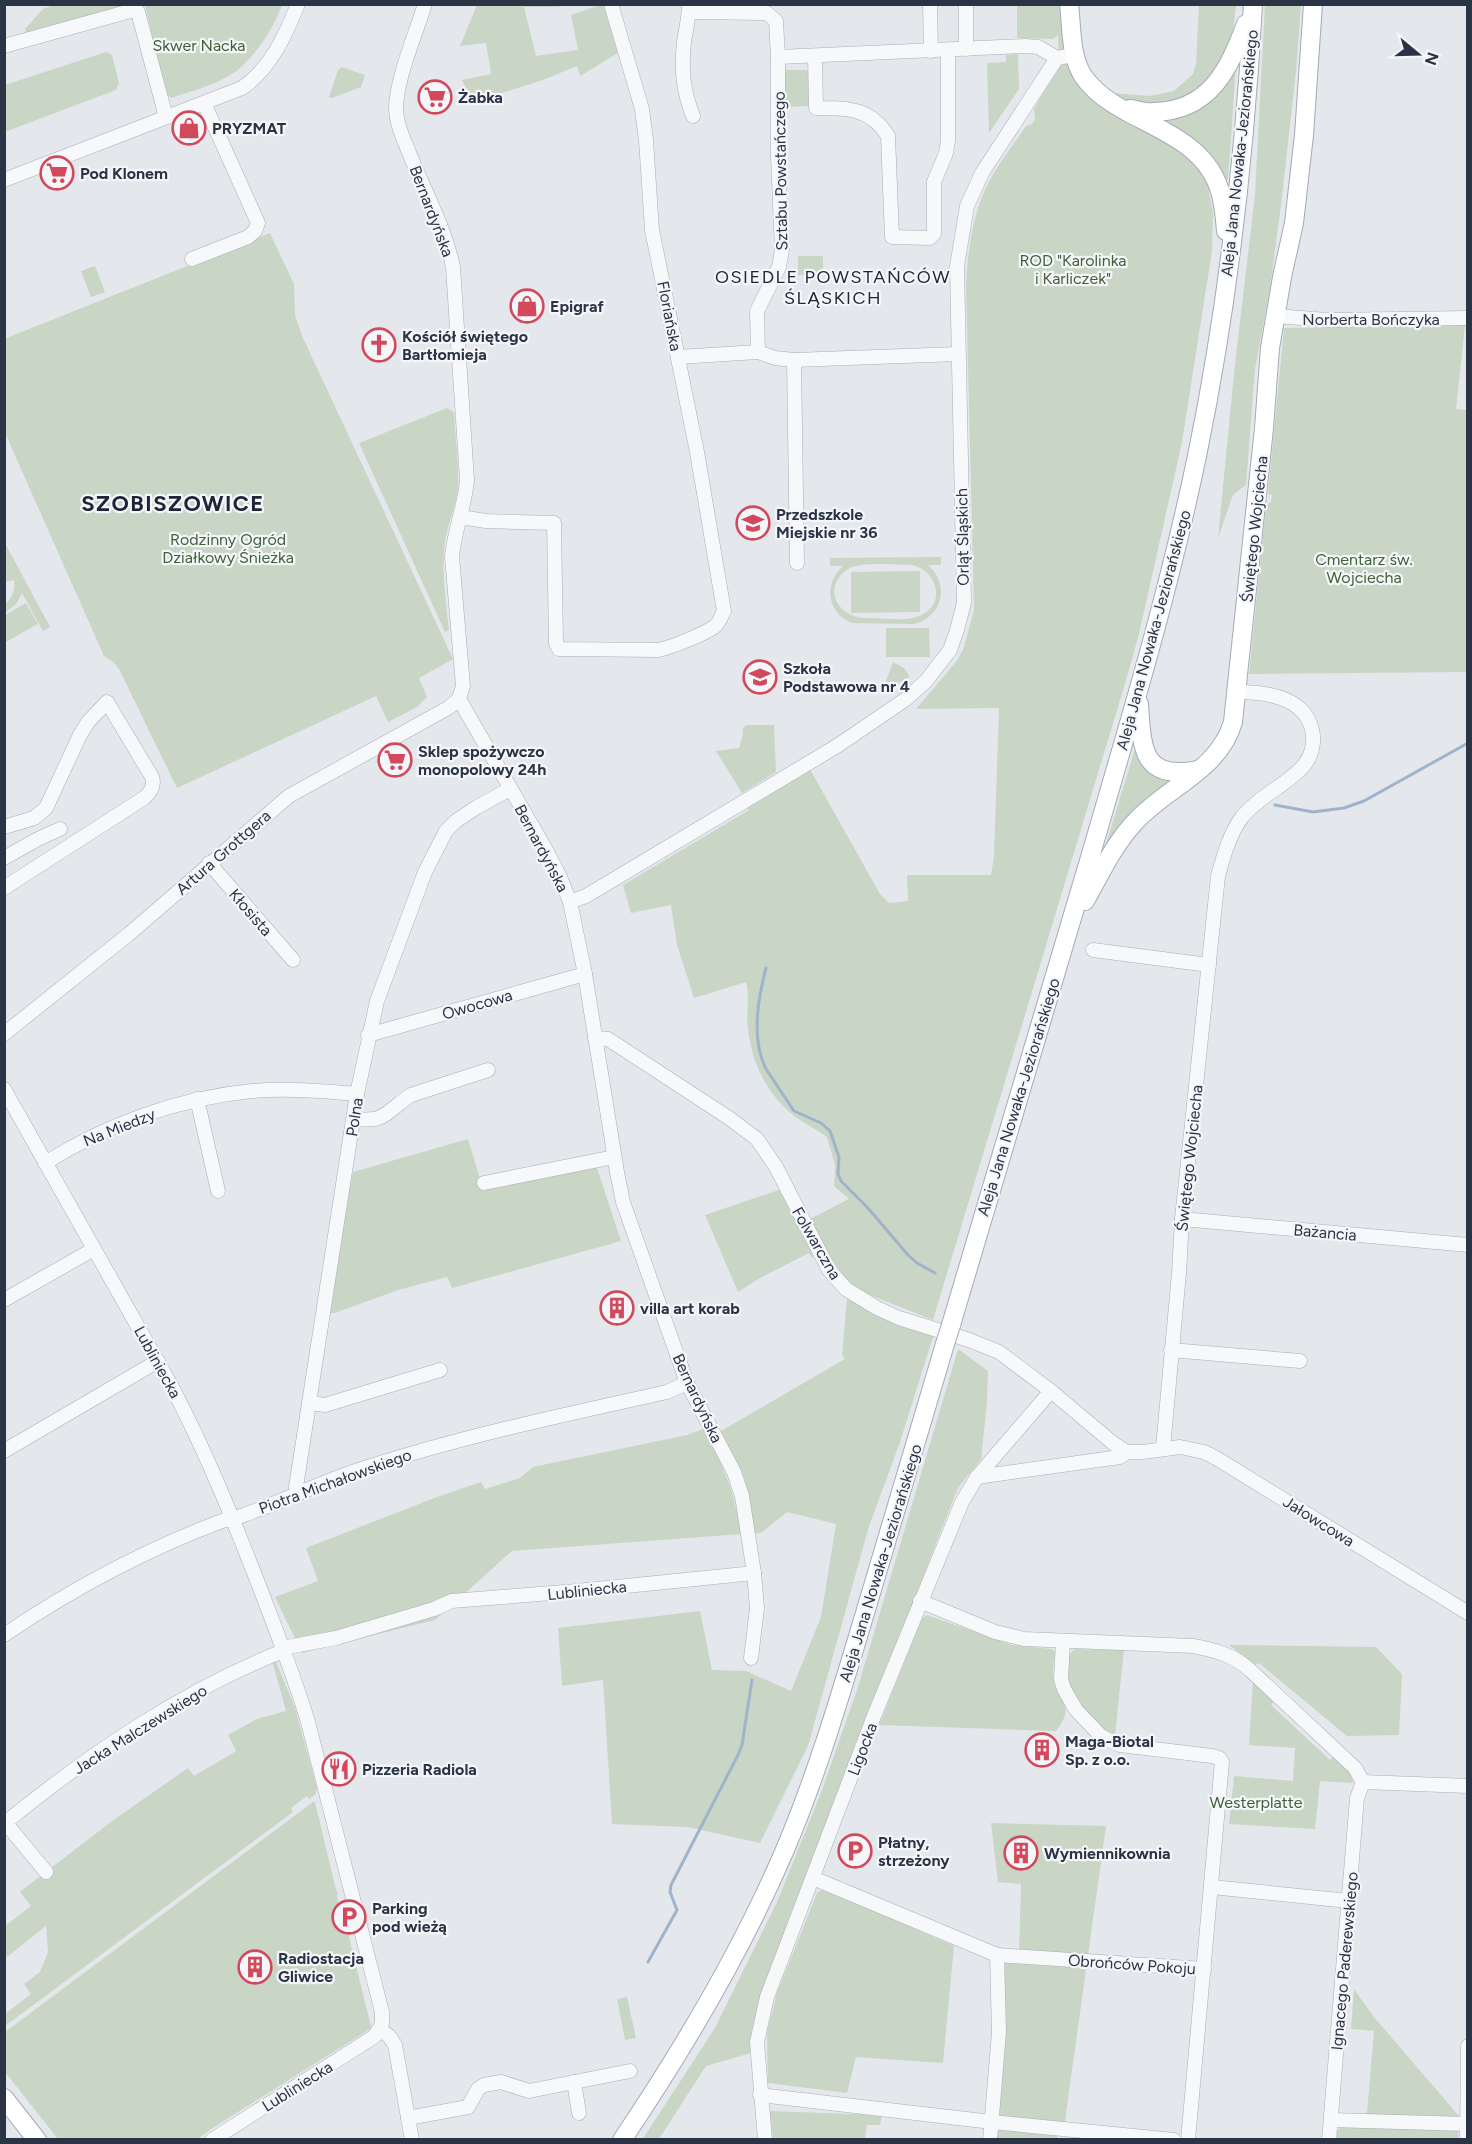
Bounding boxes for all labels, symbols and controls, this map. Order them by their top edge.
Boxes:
north arrow [1388,24,1448,84]
street label: Aleja Jana Nowaka-Jeziorańskiego [1217,29,1262,277]
park label: Skwer Nacka [153,36,245,55]
text: N [1421,50,1443,68]
supermarket icon: Żabka [417,79,453,115]
place label: Żabka [458,88,503,107]
street label: Sztabu Powstańczego [770,91,791,251]
shop icon: PRYZMAT [171,110,207,146]
place label: PRYZMAT [212,119,287,138]
supermarket icon: Pod Klonem [39,155,75,191]
street label: Bernardyńska [405,163,458,260]
place label: Pod Klonem [80,164,168,183]
park label: ROD "Karolinka i Karliczek" [1020,251,1126,288]
district label: OSIEDLE POWSTAŃCÓW ŚLĄSKICH [715,266,951,309]
street label: Floriańska [653,279,686,353]
shop icon: Epigraf [509,288,545,324]
place label: Epigraf [550,297,604,316]
street label: Norberta Bończyka [1302,310,1440,329]
church icon: Kościół świętego Bartłomieja [361,327,397,363]
place label: Kościół świętego Bartłomieja [402,327,528,364]
street label: Świętego Wojciecha [1237,455,1272,603]
street label: Orląt Śląskich [952,488,973,586]
district label: SZOBISZOWICE [81,490,265,517]
school or university icon: Przedszkole Miejskie nr 36 [735,505,771,541]
place label: Przedszkole Miejskie nr 36 [776,505,878,542]
street label: Aleja Jana Nowaka-Jeziorańskiego [1112,508,1195,752]
park label: Rodzinny Ogród Działkowy Śnieżka [162,530,294,567]
park label: Cmentarz św. Wojciecha [1315,550,1413,587]
school or university icon: Szkoła Podstawowa nr 4 [742,659,778,695]
place label: Szkoła Podstawowa nr 4 [783,659,910,696]
supermarket icon: Sklep spożywczo monopolowy 24h [377,742,413,778]
place label: Sklep spożywczo monopolowy 24h [418,742,546,779]
street label: Bernardyńska [511,801,573,895]
street label: Artura Grottgera [172,806,275,899]
street label: Kłosista [225,885,276,940]
street label: Aleja Jana Nowaka-Jeziorańskiego [973,976,1064,1219]
street label: Owocowa [440,985,515,1024]
street label: Świętego Wojciecha [1172,1084,1207,1232]
street label: Polna [342,1096,367,1138]
street label: Na Miedzy [80,1104,159,1151]
street label: Folwarczna [788,1203,845,1283]
street label: Bażancia [1293,1220,1357,1245]
building icon: villa art korab [599,1290,635,1326]
place label: villa art korab [640,1299,740,1318]
street label: Lubliniecka [130,1323,185,1402]
street label: Bernardyńska [669,1351,727,1446]
street label: Aleja Jana Nowaka-Jeziorańskiego [835,1442,926,1685]
street label: Piotra Michałowskiego [256,1445,414,1518]
street label: Jałowcowa [1280,1492,1358,1551]
street label: Lubliniecka [546,1577,628,1604]
street label: Jacka Malczewskiego [70,1681,211,1778]
street label: Ligocka [844,1720,881,1778]
building icon: Maga-Biotal Sp. z o.o. [1024,1732,1060,1768]
place label: Maga-Biotal Sp. z o.o. [1065,1732,1154,1769]
restaurant icon: Pizzeria Radiola [321,1751,357,1787]
place label: Pizzeria Radiola [362,1760,477,1779]
park label: Westerplatte [1210,1793,1303,1812]
parking icon: Płatny, strzeżony [837,1833,873,1869]
place label: Płatny, strzeżony [878,1833,950,1870]
building icon: Wymiennikownia [1003,1835,1039,1871]
place label: Wymiennikownia [1044,1844,1171,1863]
street label: Ignacego Paderewskiego [1327,1871,1362,2051]
parking icon: Parking pod wieżą [331,1899,367,1935]
place label: Parking pod wieżą [372,1899,447,1936]
building icon: Radiostacja Gliwice [237,1949,273,1985]
place label: Radiostacja Gliwice [278,1949,364,1986]
street label: Obrońców Pokoju [1067,1951,1197,1978]
street label: Lubliniecka [258,2057,336,2116]

